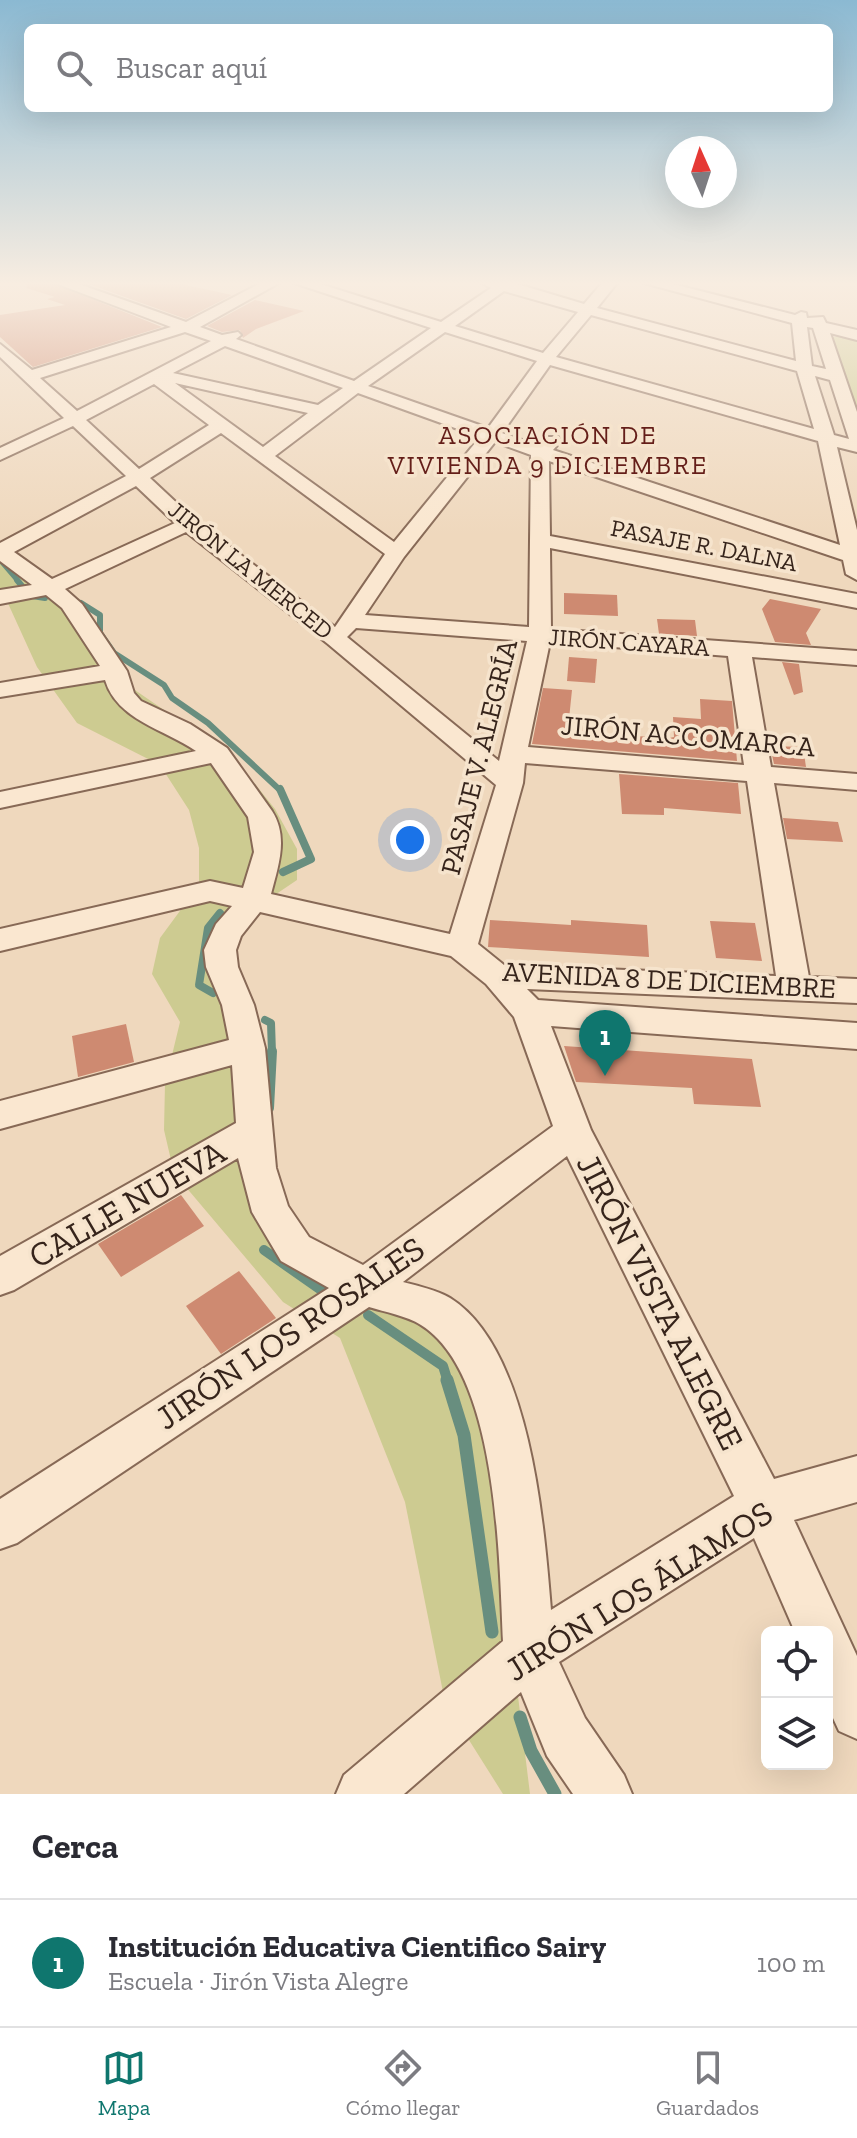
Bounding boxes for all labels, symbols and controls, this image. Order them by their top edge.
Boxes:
search box [24,24,833,112]
icon: search [52,46,96,90]
text: Buscar aquí [116,50,267,86]
north arrow [665,136,737,208]
district label: ASOCIACIÓN DE VIVIENDA 9 DICIEMBRE [387,419,708,481]
street label: JIRÓN LA MERCED [163,495,339,645]
street label: PASAJE R. DALNA [608,513,800,577]
street label: JIRÓN CAYARA [547,622,711,662]
street label: PASAJE V. ALEGRÍA [434,635,524,878]
street label: JIRÓN ACCOMARCA [560,708,817,764]
your location [390,820,430,860]
street label: AVENIDA 8 DE DICIEMBRE [502,955,836,1005]
pin: 1 [579,1010,631,1076]
street label: CALLE NUEVA [21,1131,233,1277]
street label: JIRÓN VISTA ALEGRE [568,1147,752,1457]
street label: JIRÓN LOS ROSALES [148,1228,432,1438]
street label: JIRÓN LOS ÁLAMOS [498,1492,780,1690]
map controls [761,1626,833,1770]
button: locate [761,1626,833,1698]
button: layers [761,1698,833,1770]
text: Cerca [32,1826,119,1867]
text: Institución Educativa Cientifico Sairy [108,1929,606,1965]
text: 1 [53,1947,63,1979]
text: 100 m [757,1947,825,1979]
text: Escuela · Jirón Vista Alegre [108,1965,409,1997]
tab: Mapa [98,2046,150,2121]
tab: Cómo llegar [346,2046,461,2121]
tab: Guardados [656,2046,759,2121]

